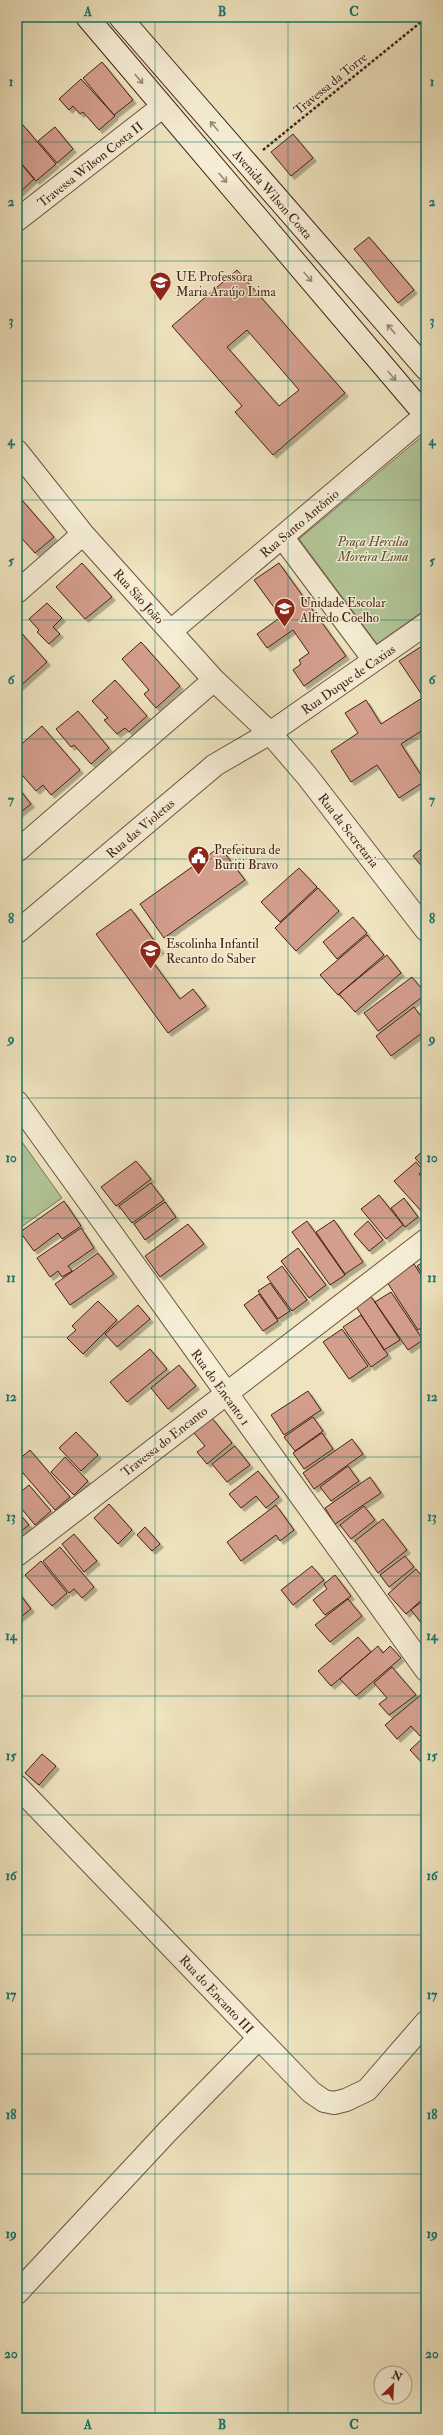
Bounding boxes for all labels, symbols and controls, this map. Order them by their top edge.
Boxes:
text: A [83,4,93,20]
text: B [218,4,226,20]
text: C [349,4,359,20]
street label: Travessa da Torre [291,49,371,118]
text: 1 [9,74,14,90]
one-way arrow [135,74,144,84]
text: 1 [430,74,435,90]
street label: Travessa Wilson Costa II [35,119,147,211]
one-way arrow [209,120,218,131]
street label: Avenida Wilson Costa [228,146,316,243]
one-way arrow [219,173,228,184]
text: 2 [8,194,15,210]
text: 2 [429,194,436,210]
place label: UE Professora Maria Araújo Lima [176,269,276,300]
school or university icon: UE Professora Maria Araújo Lima [147,270,173,303]
one-way arrow [303,272,312,282]
text: 3 [9,313,14,329]
text: 3 [430,313,435,329]
one-way arrow [387,324,396,334]
one-way arrow [387,371,397,381]
text: 4 [6,433,15,449]
text: 4 [427,433,436,449]
street label: Rua Santo Antônio [257,486,342,561]
park label: Praça Hercilia Moreira Lima [336,534,409,565]
text: 5 [8,553,14,569]
text: 5 [429,553,435,569]
street label: Rua São João [109,566,167,627]
place label: Unidade Escolar Alfredo Coelho [299,595,386,626]
school or university icon: Unidade Escolar Alfredo Coelho [272,596,298,629]
street label: Rua Duque de Caxias [298,641,399,718]
text: 6 [8,672,16,688]
text: 6 [429,672,437,688]
street label: Rua da Secretaria [314,790,383,871]
text: 7 [8,792,15,808]
text: 7 [429,792,436,808]
street label: Rua das Violetas [103,795,179,862]
place label: Prefeitura de Buriti Bravo [214,842,281,873]
public building icon: Prefeitura de Buriti Bravo [185,843,211,876]
text: 8 [8,911,14,927]
text: 8 [429,911,435,927]
place label: Escolinha Infantil Recanto do Saber [166,936,259,967]
school or university icon: Escolinha Infantil Recanto do Saber [137,937,163,970]
text: 9 [6,1031,15,1047]
text: 9 [427,1031,436,1047]
text: 10 [5,1150,17,1166]
text: 10 [426,1150,438,1166]
text: 11 [6,1270,16,1286]
text: 11 [427,1270,437,1286]
street label: Rua do Encanto 1 [187,1346,253,1429]
text: 12 [5,1389,17,1405]
text: 12 [426,1389,438,1405]
street label: Travessa do Encanto [118,1403,211,1480]
text: 13 [6,1509,16,1525]
text: 13 [427,1509,437,1525]
text: 14 [5,1628,18,1644]
text: 14 [426,1628,439,1644]
text: 15 [6,1748,16,1764]
text: 15 [427,1748,437,1764]
text: 16 [5,1868,18,1884]
text: 16 [426,1868,439,1884]
street label: Rua do Encanto III [176,1952,257,2037]
text: 17 [6,1987,17,2003]
text: 17 [427,1987,438,2003]
text: 18 [6,2107,16,2123]
text: 18 [427,2107,437,2123]
text: 19 [5,2226,17,2242]
text: 19 [426,2226,438,2242]
text: 20 [4,2346,18,2362]
text: 20 [425,2346,439,2362]
north arrow [373,2365,413,2405]
text: N [389,2368,405,2385]
text: A [83,2417,93,2433]
text: B [218,2417,226,2433]
text: C [349,2417,359,2433]

